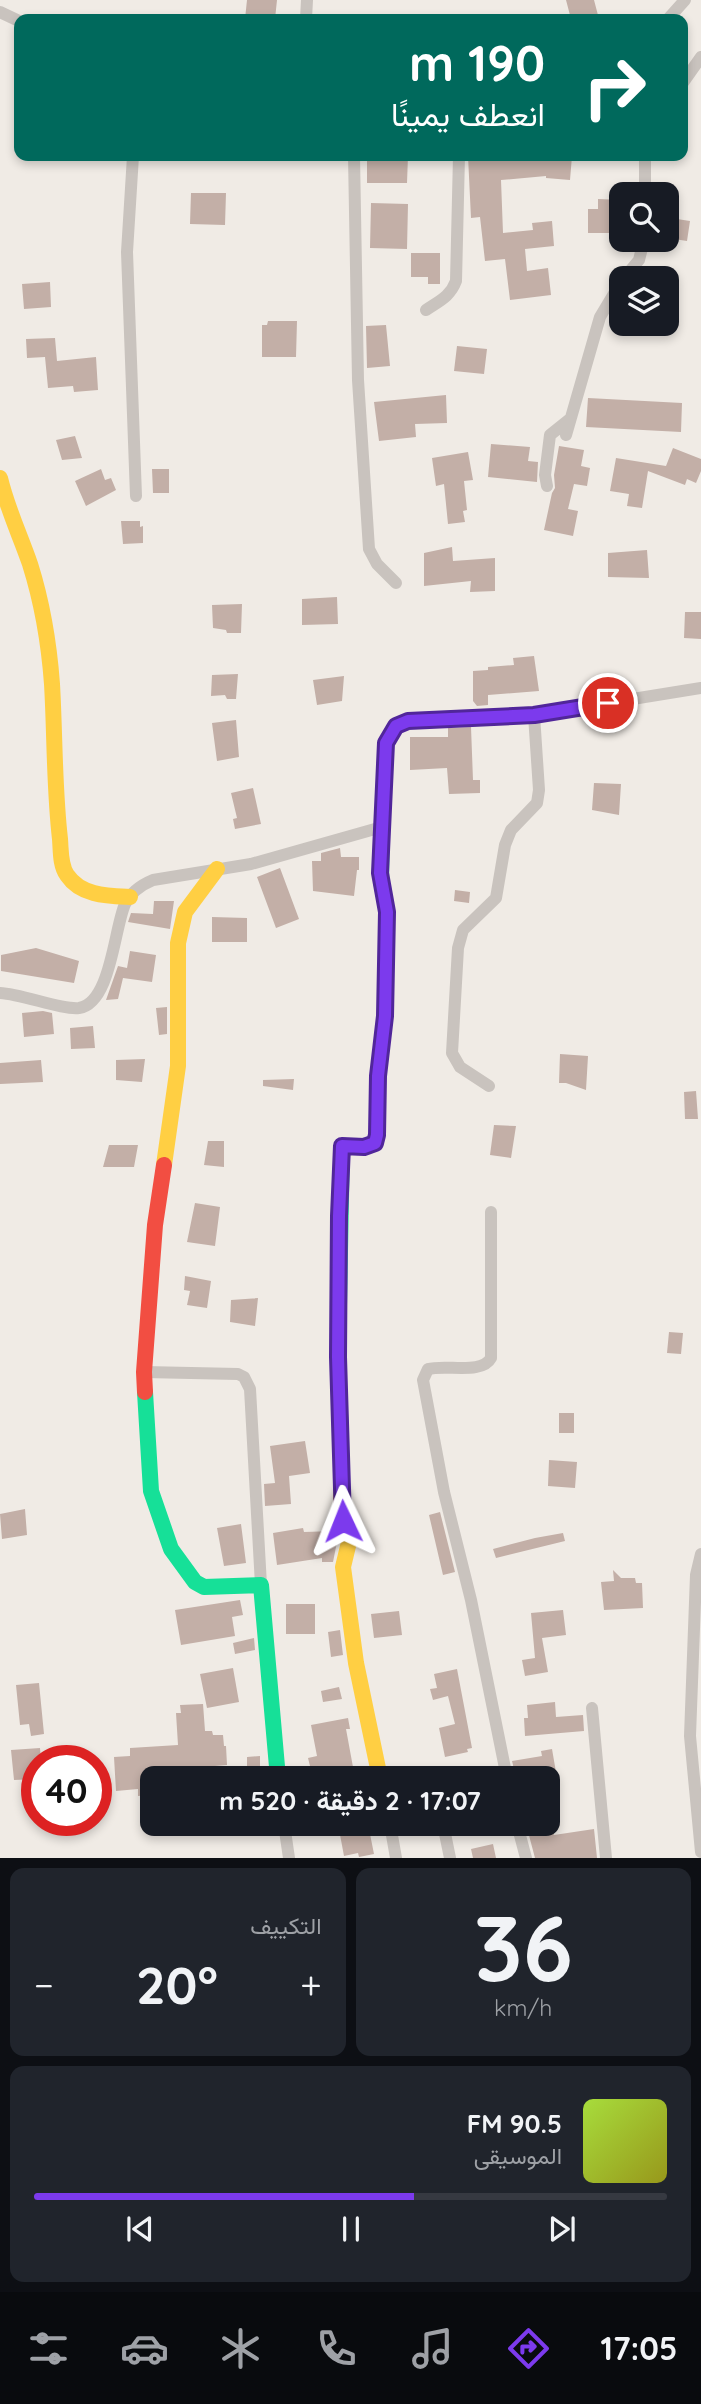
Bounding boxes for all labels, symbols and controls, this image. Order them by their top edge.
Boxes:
text: 190 m [409,32,545,93]
icon: right [569,42,660,133]
text: انعطف يمينًا [391,94,545,134]
map controls [609,182,679,336]
button: search [609,182,679,252]
button: layers [609,266,679,336]
pin [578,673,638,733]
icon: arrive [589,684,627,722]
position arrow [306,1484,380,1558]
speed limit sign: 40 [21,1745,112,1836]
text: 17:07 · 2 دقيقة · 520 m [219,1784,481,1817]
text: 36 [474,1890,573,2004]
text: التكييف [250,1911,322,1940]
text: 20° [136,1952,218,2017]
text: − [34,1961,54,2009]
text: + [300,1961,322,2009]
text: km/h [494,1993,552,2022]
text: 90.5 FM [467,2107,562,2140]
text: الموسيقى [474,2141,562,2170]
icon: previous [121,2210,159,2248]
icon: pause [332,2210,370,2248]
icon: next [543,2210,581,2248]
icon: filters [24,2324,73,2373]
icon: car [120,2324,169,2373]
icon: climate [216,2324,265,2373]
icon: phone [312,2324,361,2373]
icon: music [408,2324,457,2373]
icon: directions [504,2324,553,2373]
text: 17:05 [601,2328,677,2368]

